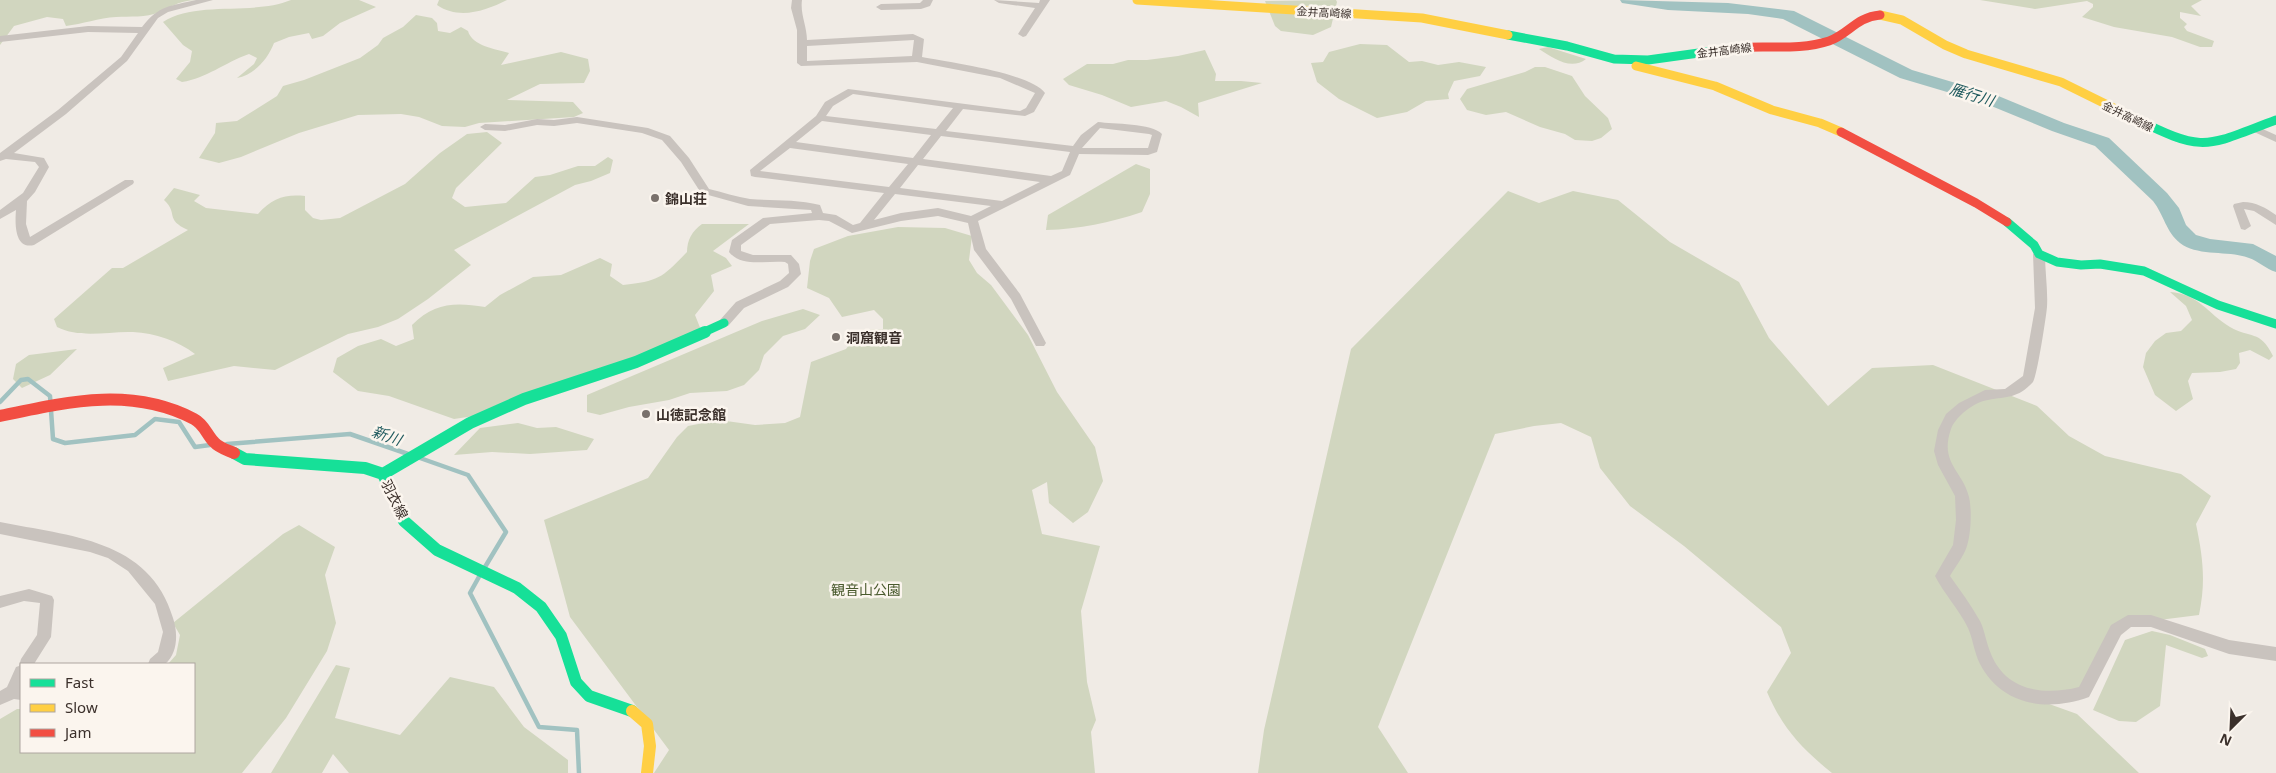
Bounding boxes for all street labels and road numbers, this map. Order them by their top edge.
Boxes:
street label: 金井高崎線 [1296,3,1352,21]
street label: 金井高崎線 [1696,39,1752,61]
street label: 金井高崎線 [2100,97,2156,135]
street label: 羽衣線 [377,476,413,522]

